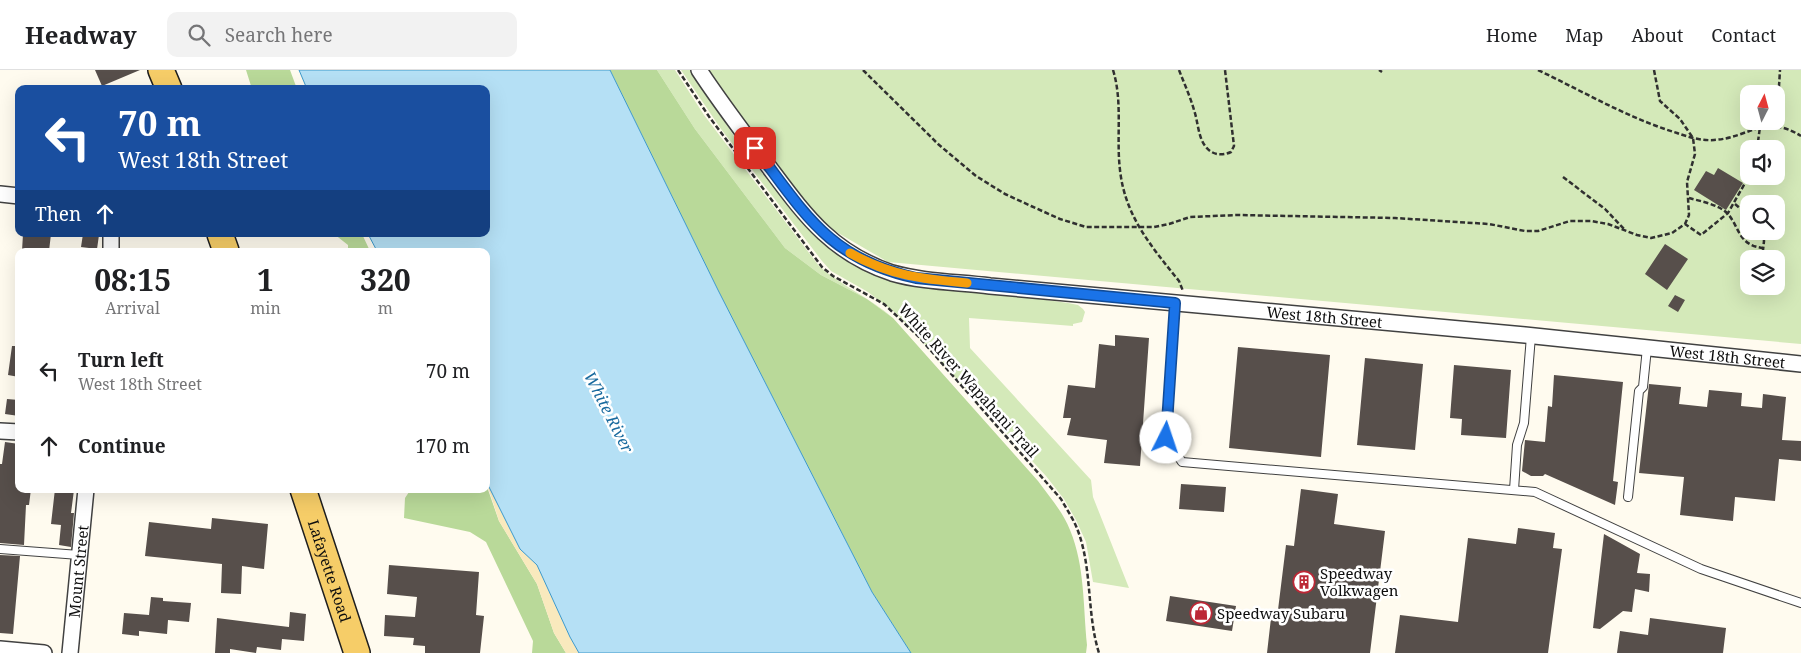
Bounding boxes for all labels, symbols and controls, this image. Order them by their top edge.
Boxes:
search box [167,12,517,57]
text: Headway [25,18,137,51]
icon: search [185,21,213,49]
text: Search here [225,22,333,48]
text: Home [1486,23,1537,47]
text: Map [1565,23,1603,47]
text: About [1631,23,1683,47]
text: Contact [1711,23,1776,47]
north arrow [1740,85,1785,130]
map controls [1740,85,1785,295]
text: 70 m [118,99,201,146]
icon: left [35,105,100,170]
pin [734,127,776,169]
icon: arrive [741,134,769,162]
button: sound [1740,140,1785,185]
text: West 18th Street [118,144,288,174]
button: search [1740,195,1785,240]
icon: ahead [91,200,119,228]
text: Then [35,201,81,227]
button: layers [1740,250,1785,295]
text: 08:15 [94,259,171,300]
text: 1 [257,259,274,300]
text: 320 [360,259,411,300]
text: Arrival [105,297,160,319]
text: min [250,297,281,319]
text: m [378,297,393,319]
street label: White River Wapahani Trail [894,299,1044,461]
street label: West 18th Street [1266,301,1383,332]
street label: West 18th Street [1669,340,1786,372]
text: Turn left [78,347,164,373]
icon: left [35,357,63,385]
text: 70 m [426,358,470,384]
water label: White River [579,368,639,457]
text: West 18th Street [78,373,202,395]
position arrow [1139,411,1191,463]
icon: ahead [35,432,63,460]
text: Continue [78,433,166,459]
text: 170 m [415,433,470,459]
street label: Lafayette Road [304,517,356,624]
street label: Mount Street [63,524,92,619]
place label: Speedway Volkwagen [1320,563,1399,600]
building icon: Speedway Volkwagen [1292,570,1316,594]
shop icon: Speedway Subaru [1189,601,1213,625]
place label: Speedway Subaru [1217,603,1345,623]

